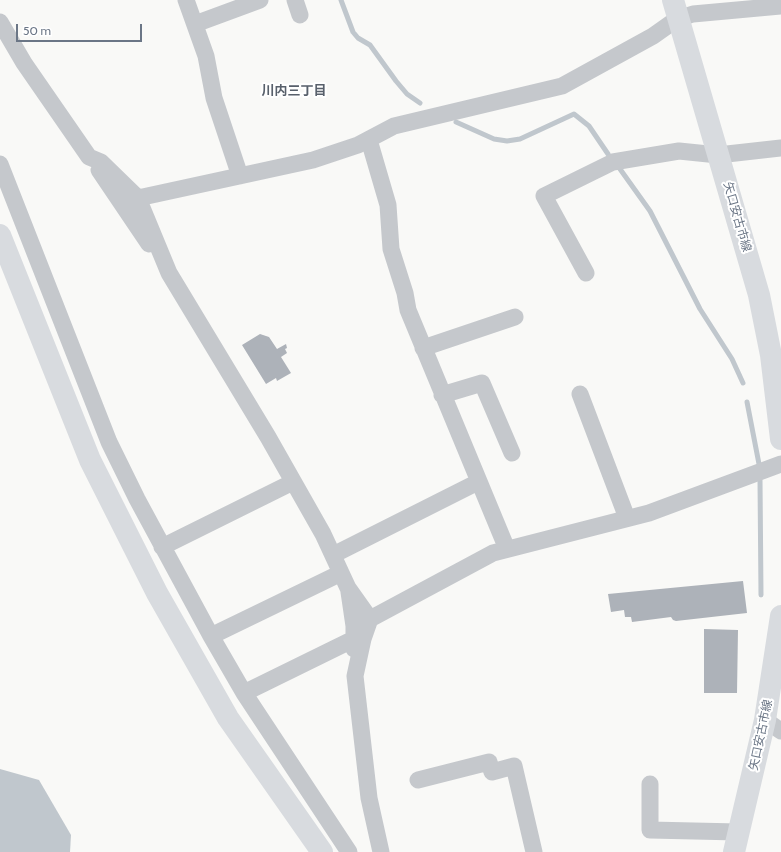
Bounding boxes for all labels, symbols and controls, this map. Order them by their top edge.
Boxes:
scale bar [18,16,144,42]
text: 50 m [23,23,51,38]
district label: 川内三丁目 [262,83,326,99]
street label: 矢口安古市線 [720,180,754,254]
street label: 矢口安古市線 [746,698,776,772]

